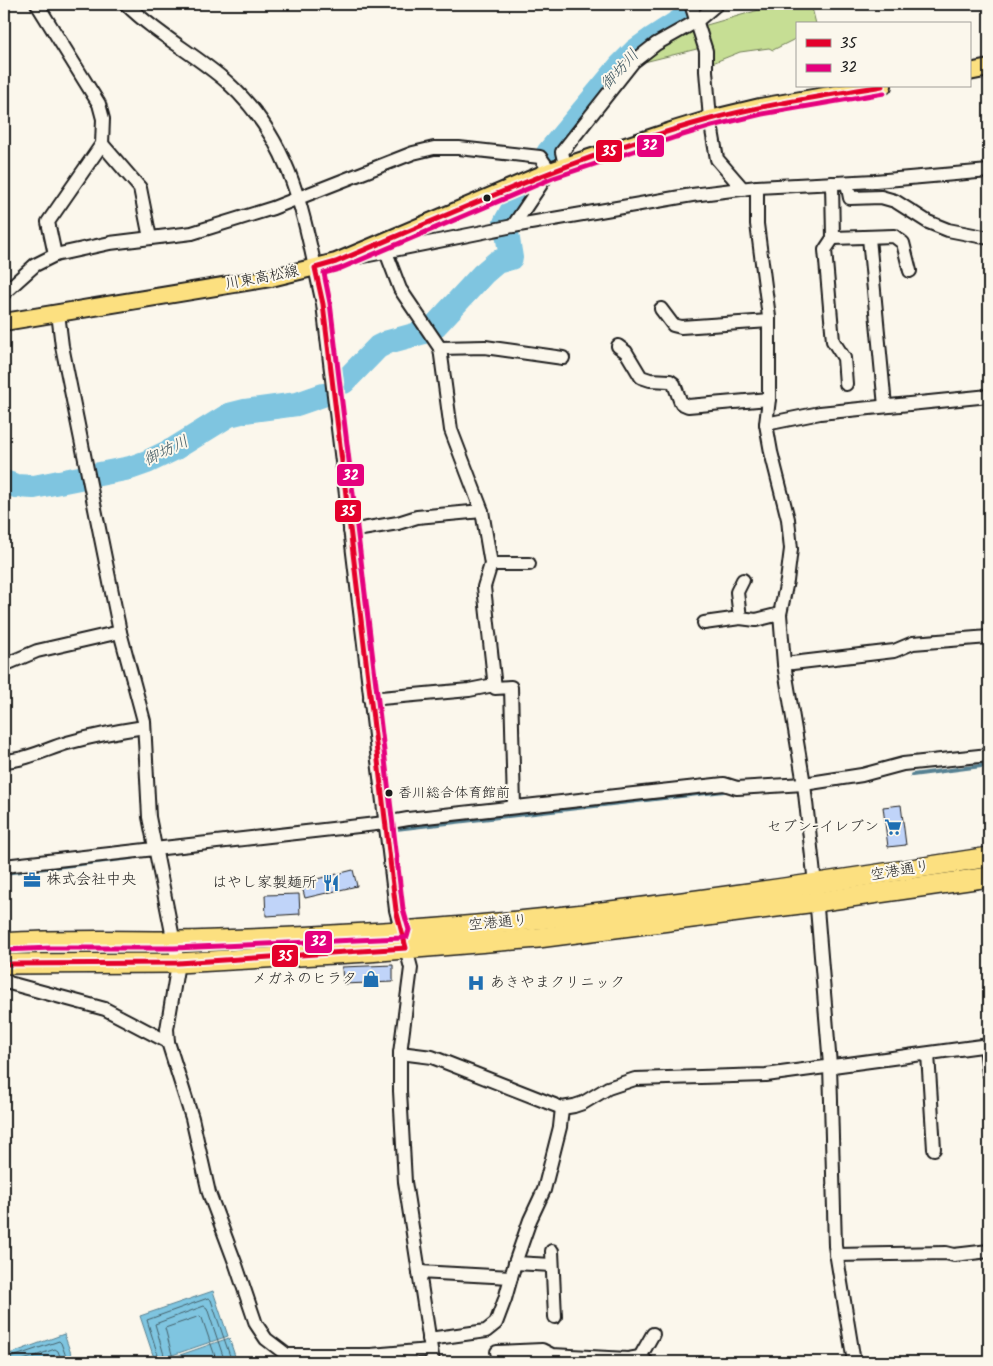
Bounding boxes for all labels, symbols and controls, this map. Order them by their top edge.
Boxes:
legend [796,22,970,88]
text: 35 [840,32,858,56]
water label: 御坊川 [595,44,645,96]
text: 32 [840,56,857,80]
line badge: 32 [636,134,665,158]
text: 32 [641,135,658,157]
line badge: 35 [595,139,623,163]
text: 35 [601,141,618,163]
unlabelled marker [482,193,492,203]
street label: 川東高松線 [223,259,301,297]
water label: 御坊川 [139,429,193,473]
line badge: 32 [336,463,365,487]
text: 32 [342,465,359,487]
line badge: 35 [334,499,362,523]
text: 35 [340,501,357,523]
place label: 香川総合体育館前 [398,782,510,804]
marker: 香川総合体育館前 [384,788,394,798]
place label: セブン-イレブン [767,815,879,839]
supermarket icon: セブン-イレブン [883,817,903,837]
street label: 空港通り [868,854,932,888]
place label: 株式会社中央 [46,868,136,892]
office icon: 株式会社中央 [22,870,42,890]
place label: はやし家製麺所 [212,871,317,895]
restaurant icon: はやし家製麺所 [321,873,341,893]
street label: 空港通り [467,908,529,938]
line badge: 32 [304,930,333,954]
text: 32 [310,931,327,953]
line badge: 35 [271,944,299,968]
text: 35 [277,946,294,968]
place label: メガネのヒラタ [252,967,357,991]
shop icon: メガネのヒラタ [361,969,381,989]
place label: あきやまクリニック [490,971,625,995]
hospital icon: あきやまクリニック [466,973,486,993]

